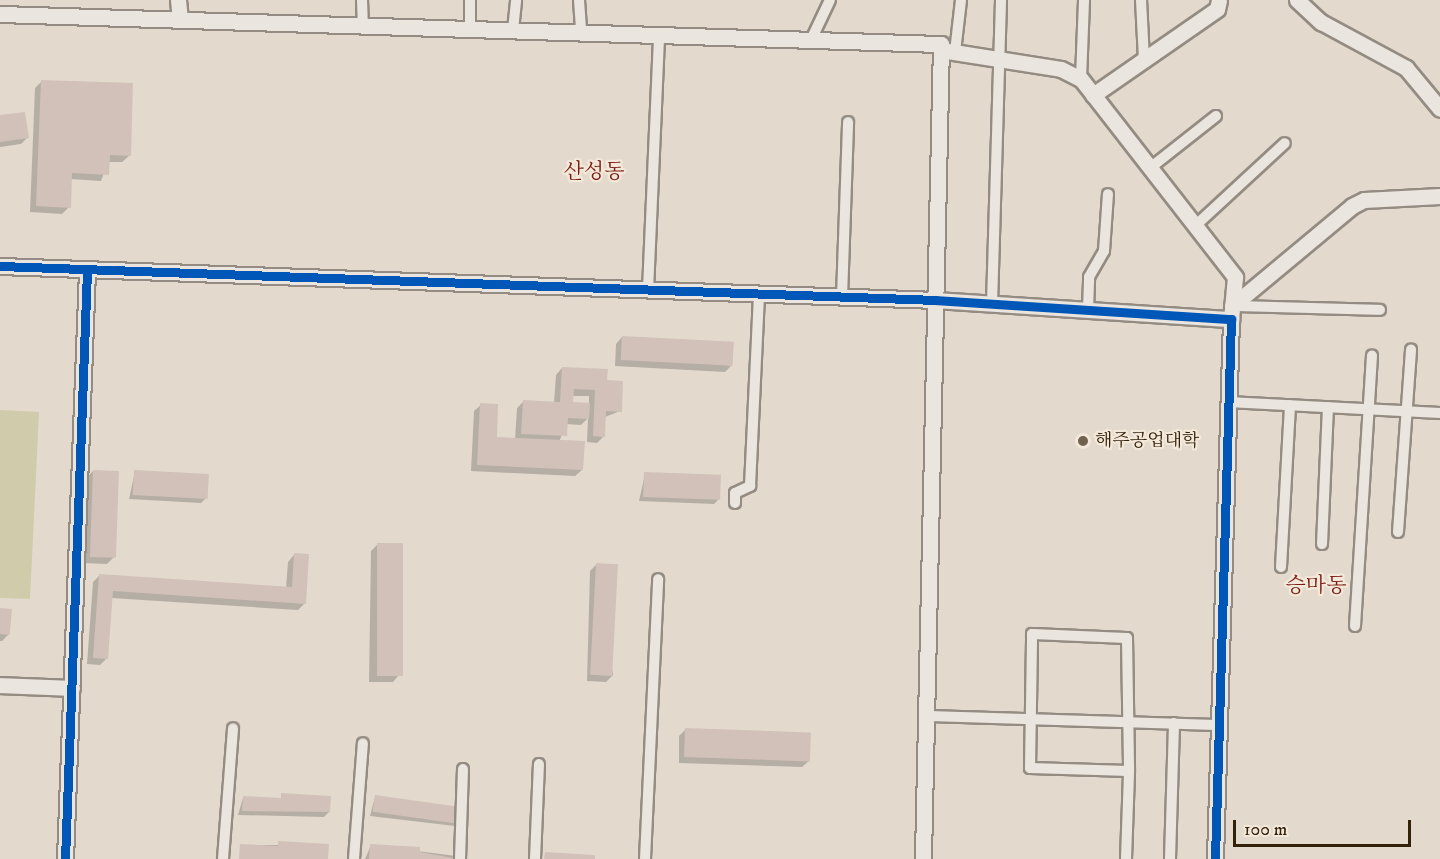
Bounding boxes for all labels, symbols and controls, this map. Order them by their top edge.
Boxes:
district label: 산성동 [564,159,624,185]
place label: 해주공업대학 [1095,430,1199,452]
marker: 해주공업대학 [1076,434,1090,448]
district label: 승마동 [1286,573,1346,599]
scale bar [1236,808,1414,846]
text: 100 m [1244,819,1287,841]

